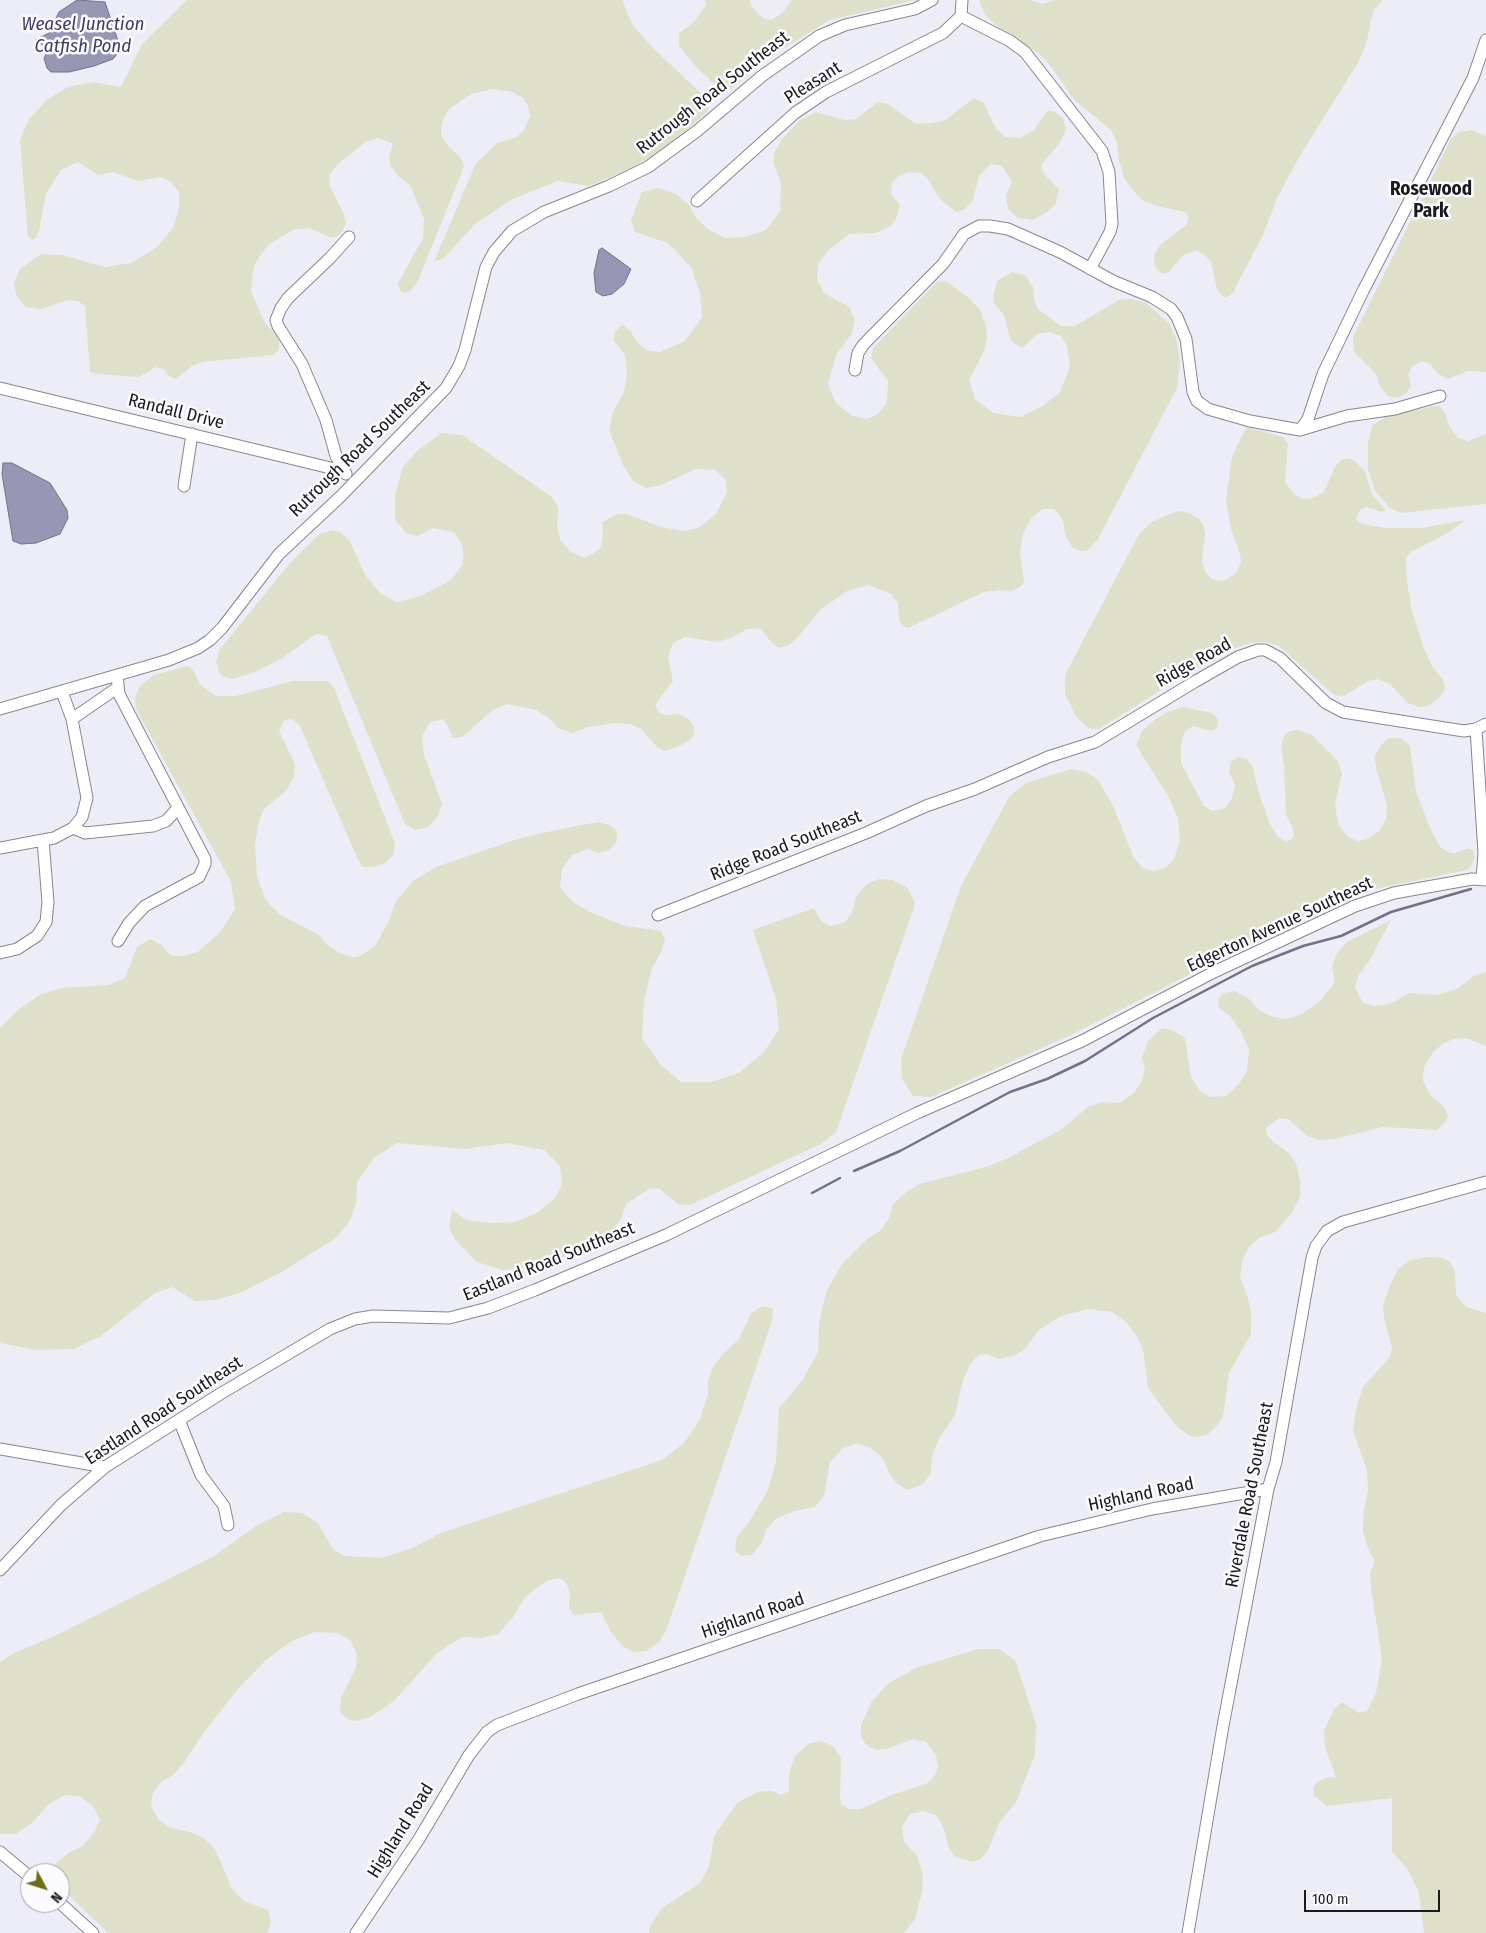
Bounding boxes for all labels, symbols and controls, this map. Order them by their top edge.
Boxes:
water label: Weasel Junction Catfish Pond [21,14,145,58]
street label: Rutrough Road Southeast [632,27,794,159]
street label: Pleasant [781,57,845,109]
district label: Rosewood Park [1390,179,1472,223]
street label: Rutrough Road Southeast [285,376,435,522]
street label: Randall Drive [126,390,226,434]
street label: Ridge Road [1153,634,1235,692]
street label: Ridge Road Southeast [707,806,865,886]
street label: Edgerton Avenue Southeast [1184,872,1376,978]
street label: Eastland Road Southeast [460,1218,638,1306]
street label: Eastland Road Southeast [81,1352,247,1470]
street label: Riverdale Road Southeast [1221,1400,1279,1590]
street label: Highland Road [1086,1473,1196,1517]
street label: Highland Road [699,1588,807,1644]
street label: Highland Road [363,1780,439,1882]
north arrow [20,1863,70,1913]
scale bar [1306,1880,1442,1912]
text: N [47,1889,65,1906]
text: 100 m [1312,1890,1349,1908]

